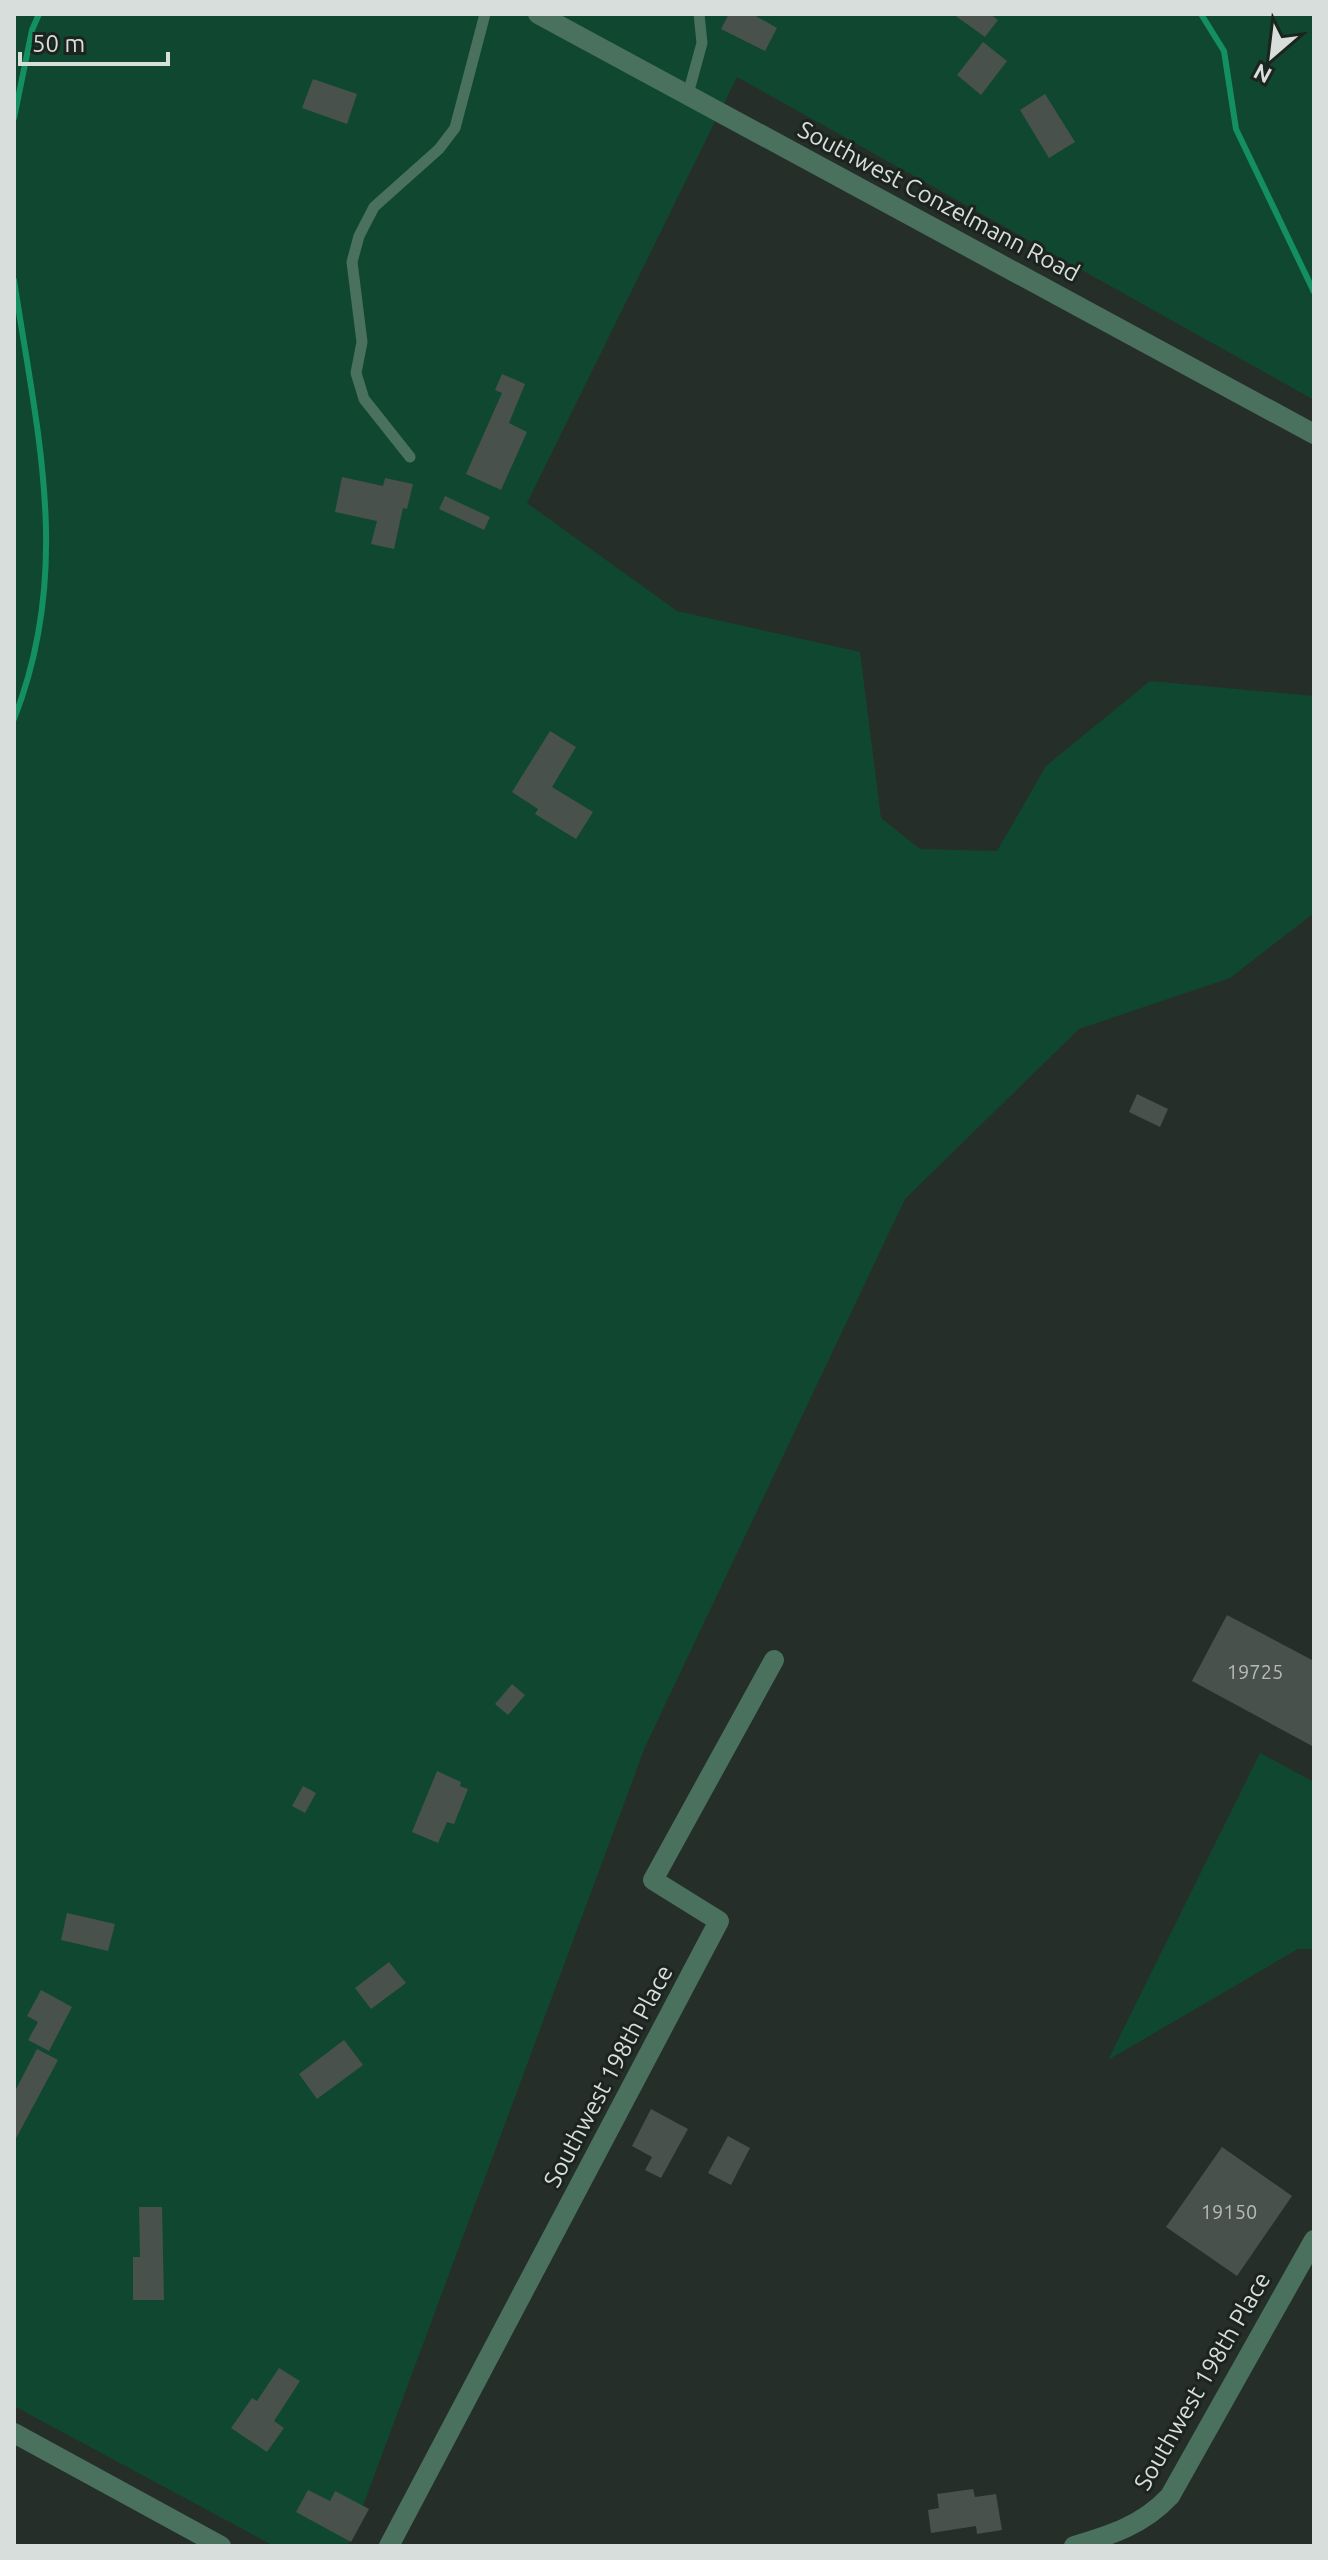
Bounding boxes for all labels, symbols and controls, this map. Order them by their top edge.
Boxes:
scale bar [20,16,168,66]
north arrow [1232,16,1312,96]
text: 50 m [32,30,85,57]
text: N [1249,59,1275,89]
street label: Southwest Conzelmann Road [794,115,1084,287]
house number: 19725 [1227,1660,1283,1683]
street label: Southwest 198th Place [538,1961,678,2191]
house number: 19150 [1201,2200,1257,2223]
street label: Southwest 198th Place [1129,2267,1275,2495]

